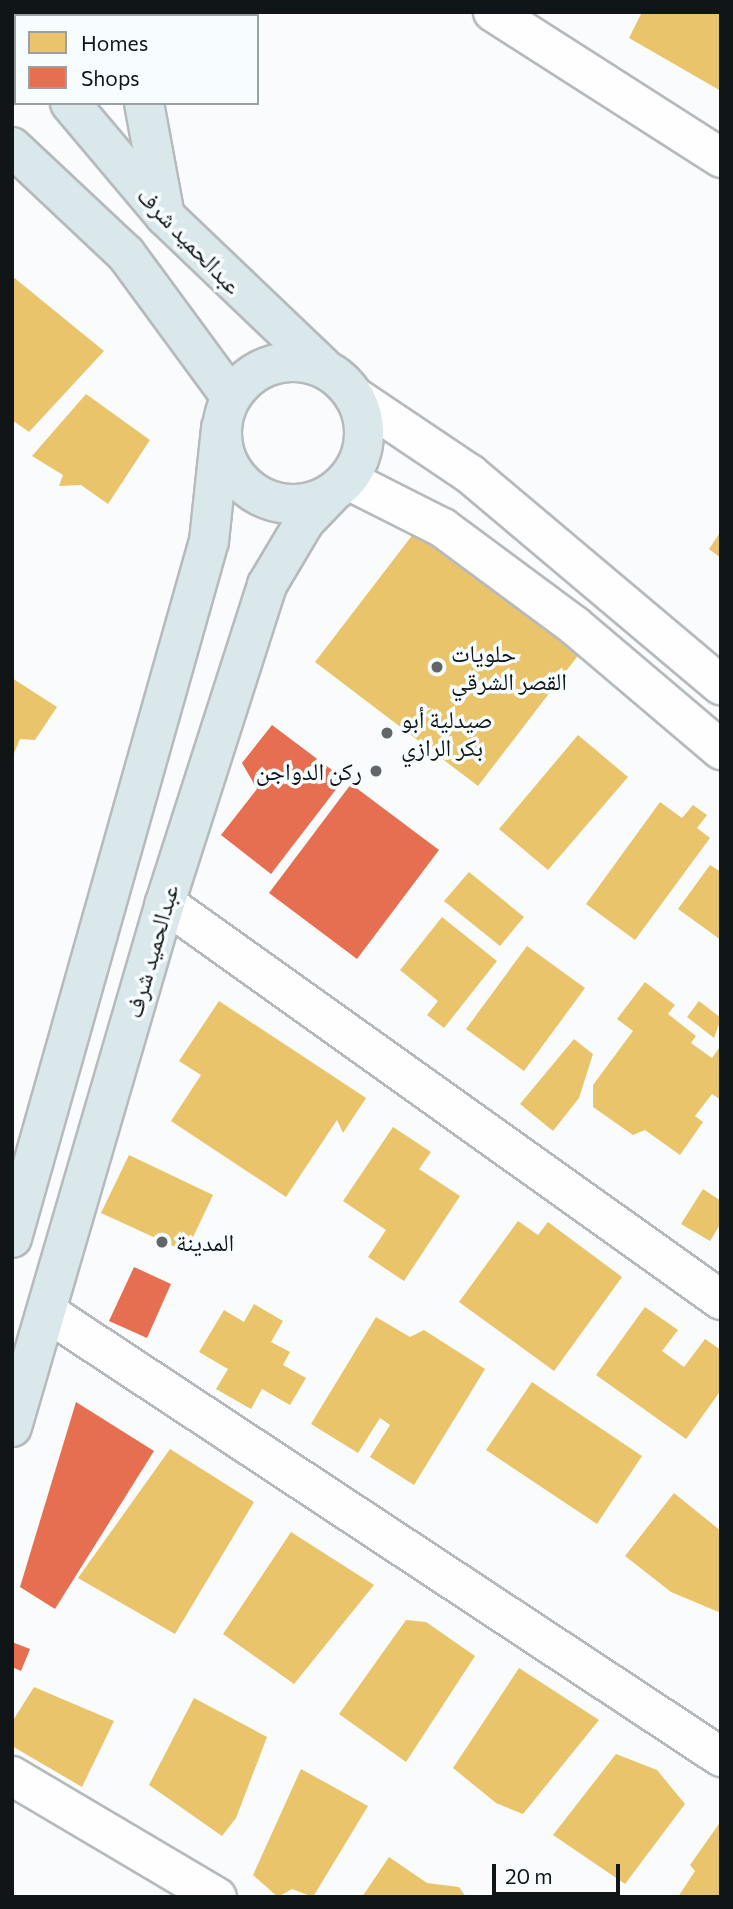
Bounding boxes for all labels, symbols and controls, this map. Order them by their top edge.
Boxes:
legend [14,14,259,105]
text: Homes [81,30,148,55]
text: Shops [81,65,140,90]
street label: عبدالحميد شرف [132,180,248,300]
place label: حلويات القصر الشرقي [451,639,567,695]
marker: حلويات القصر الشرقي [429,659,445,675]
place label: صيدلية أبو بكر الرازي [401,705,493,761]
marker: صيدلية أبو بكر الرازي [379,725,395,741]
place label: ركن الدواجن [256,757,362,785]
marker: ركن الدواجن [368,763,384,779]
street label: عبدالحميد شرف [118,881,184,1021]
place label: المدينة [176,1228,234,1256]
marker: المدينة [154,1234,170,1250]
scale bar [495,1850,623,1894]
text: 20 m [505,1863,553,1888]

